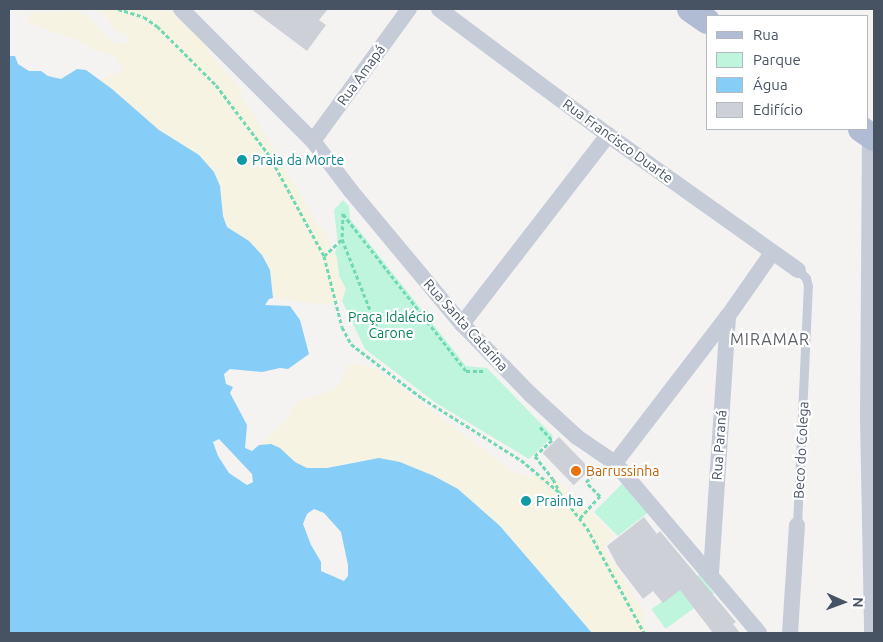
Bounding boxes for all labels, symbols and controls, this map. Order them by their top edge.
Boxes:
legend [706,15,868,130]
text: Rua [753,26,779,43]
street label: Rua Amapá [333,41,389,109]
text: Parque [753,51,801,68]
text: Água [753,76,788,93]
street label: Rua Francisco Duarte [560,95,676,187]
text: Edifício [753,101,803,118]
place label: Praia da Morte [252,152,344,168]
marker: Praia da Morte [236,154,248,166]
street label: Rua Santa Catarina [420,276,512,374]
park label: Praça Idalécio Carone [348,309,434,342]
district label: MIRAMAR [729,329,811,349]
street label: Beco do Colega [790,401,812,499]
street label: Rua Paraná [708,409,730,481]
place label: Barrussinha [586,463,659,479]
marker: Barrussinha [570,465,582,477]
place label: Prainha [536,493,583,509]
marker: Prainha [520,495,532,507]
north arrow [818,577,868,627]
text: N [850,597,866,608]

